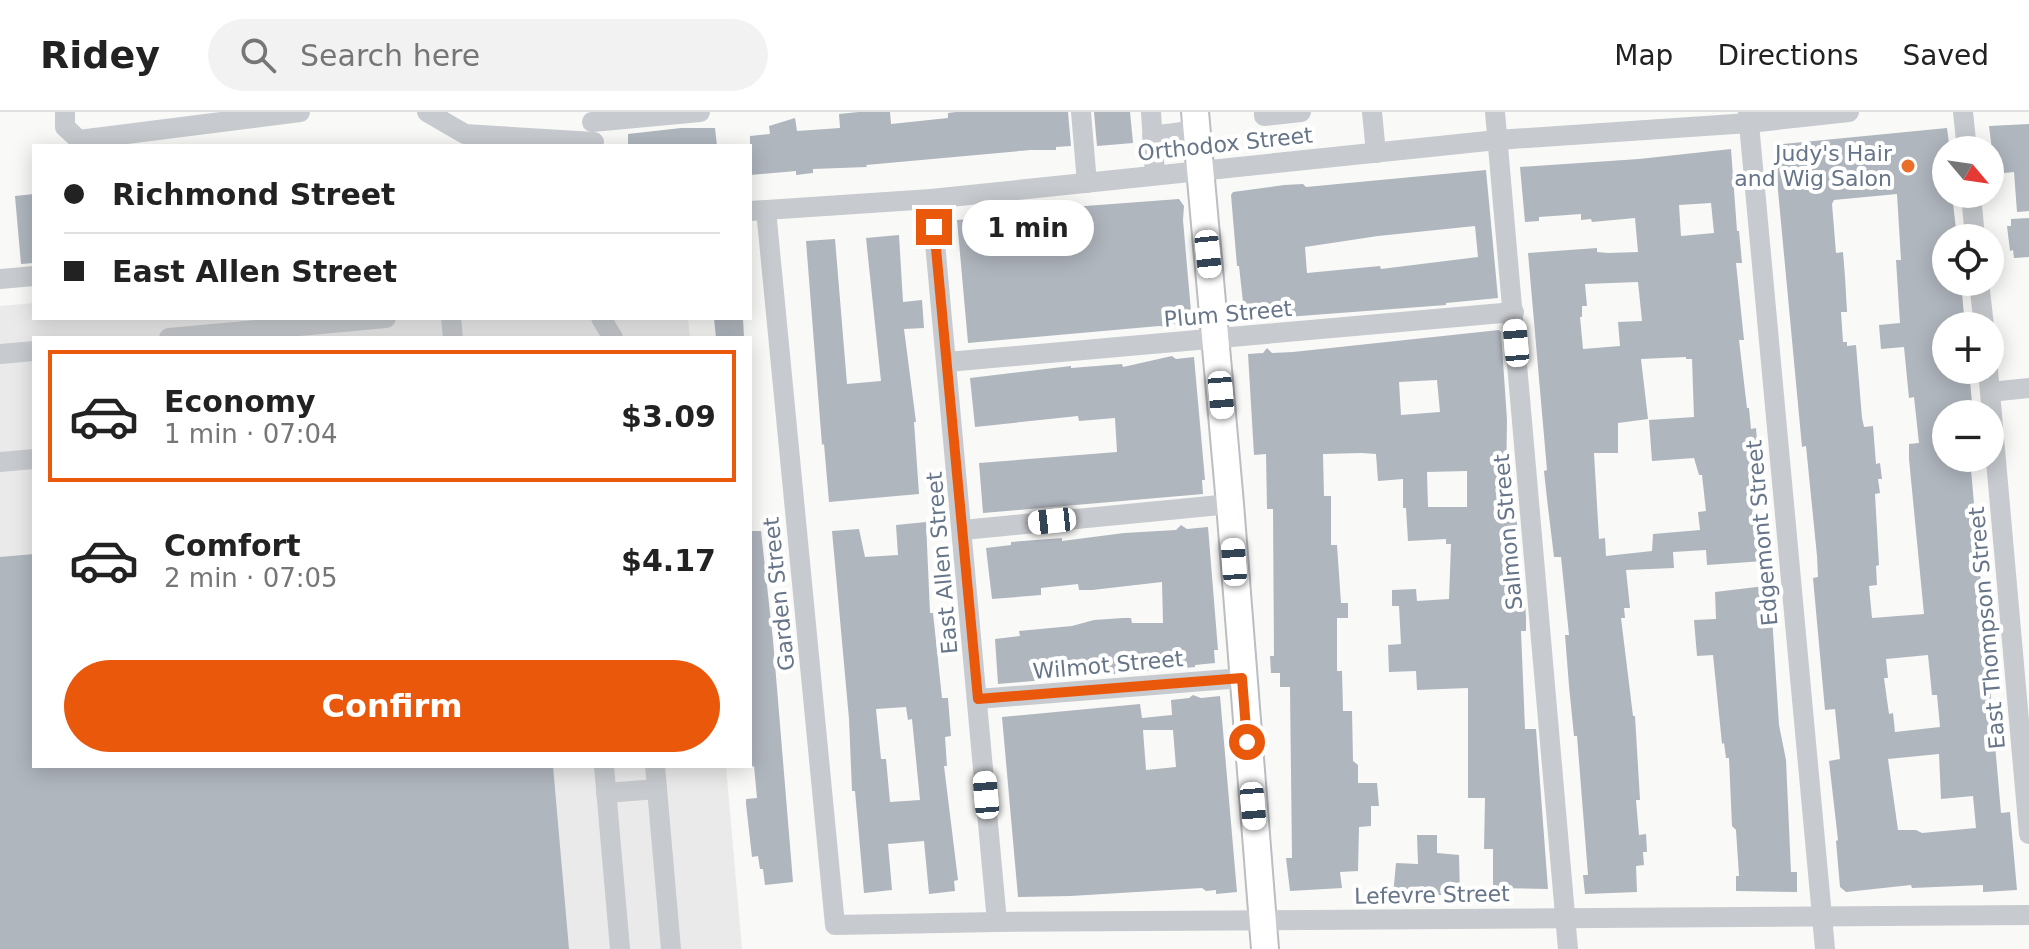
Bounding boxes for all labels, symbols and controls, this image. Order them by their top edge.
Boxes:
search box [208,19,768,91]
text: Ridey [40,33,160,77]
icon: search [236,33,280,77]
text: Search here [300,38,480,73]
text: Map [1614,39,1673,72]
text: Directions [1717,39,1858,72]
text: Saved [1902,39,1989,72]
street label: Orthodox Street [1136,122,1314,166]
north arrow [1932,136,2004,208]
map controls [1932,136,2004,472]
place label: Judy's Hair and Wig Salon [1734,141,1893,191]
marker: Judy's Hair and Wig Salon [1899,157,1917,175]
text: Richmond Street [112,177,395,212]
callout: 1 min [962,199,1094,255]
route end [916,209,952,245]
text: 1 min [987,213,1069,243]
button: locate [1932,224,2004,296]
car [1194,229,1222,279]
text: East Allen Street [112,254,397,289]
street label: Plum Street [1163,296,1294,332]
button: + [1932,312,2004,384]
car [1502,318,1530,368]
car [1207,370,1235,420]
icon: car [68,380,140,452]
text: Economy [164,384,316,419]
text: $3.09 [621,399,716,434]
button: − [1932,400,2004,472]
text: 1 min · 07:04 [164,419,338,449]
street label: Edgemont Street [1741,439,1783,627]
street label: Salmon Street [1489,453,1527,611]
street label: East Allen Street [922,470,962,655]
street label: East Thompson Street [1964,505,2010,750]
car [1027,507,1077,535]
street label: Garden Street [758,516,800,672]
icon: car [68,524,140,596]
text: Comfort [164,528,301,563]
car [1220,537,1248,587]
text: $4.17 [621,543,716,578]
text: 2 min · 07:05 [164,563,338,593]
street label: Wilmot Street [1032,646,1185,684]
button: Confirm [64,660,720,752]
route start [1229,724,1265,760]
car [972,770,1000,820]
car [1239,781,1267,831]
street label: Lefevre Street [1354,881,1510,909]

